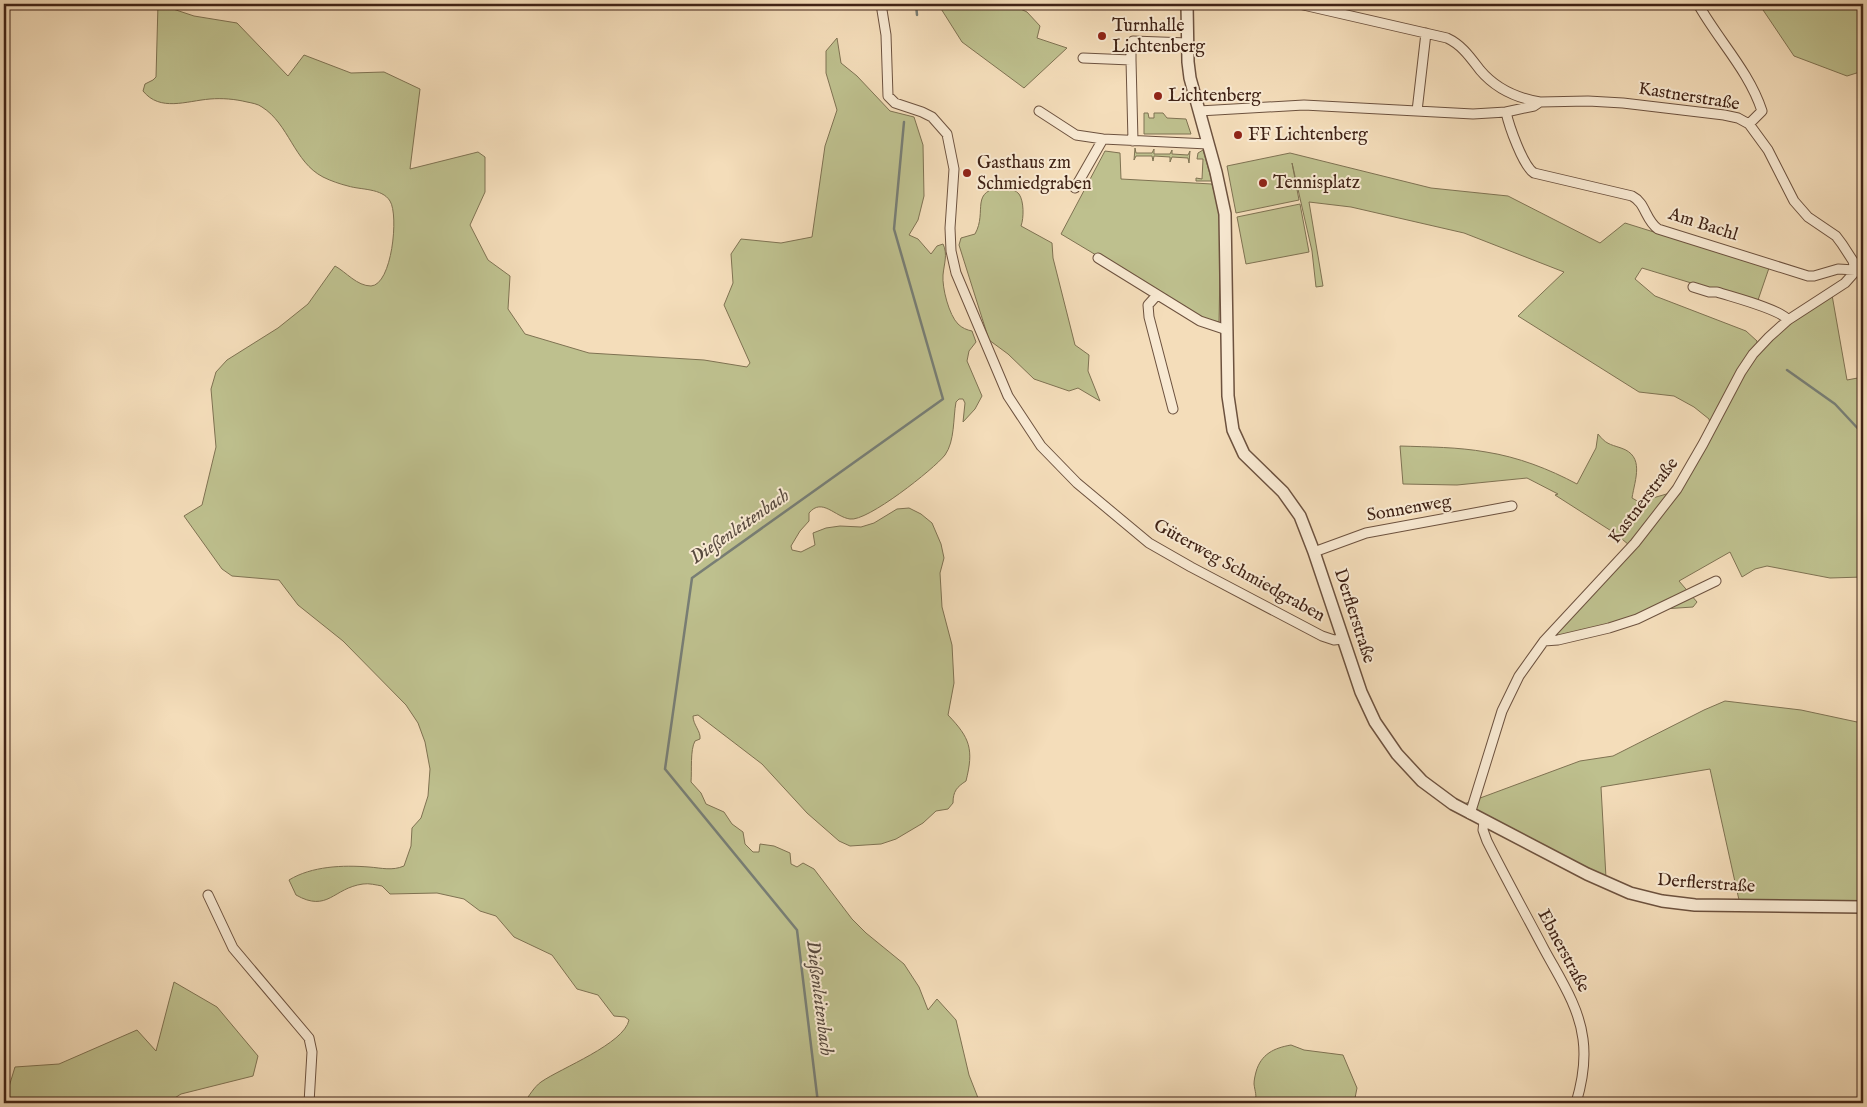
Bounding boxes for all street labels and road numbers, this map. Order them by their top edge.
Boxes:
street label: Kastnerstraße [1637,78,1741,116]
street label: Am Bachl [1664,203,1741,247]
street label: Kastnerstraße [1604,453,1684,549]
street label: Sonnenweg [1365,490,1453,528]
street label: Güterweg Schmiedgraben [1149,514,1329,628]
street label: Derflerstraße [1328,566,1380,666]
street label: Derflerstraße [1656,869,1756,899]
street label: Ebnerstraße [1531,905,1595,997]

